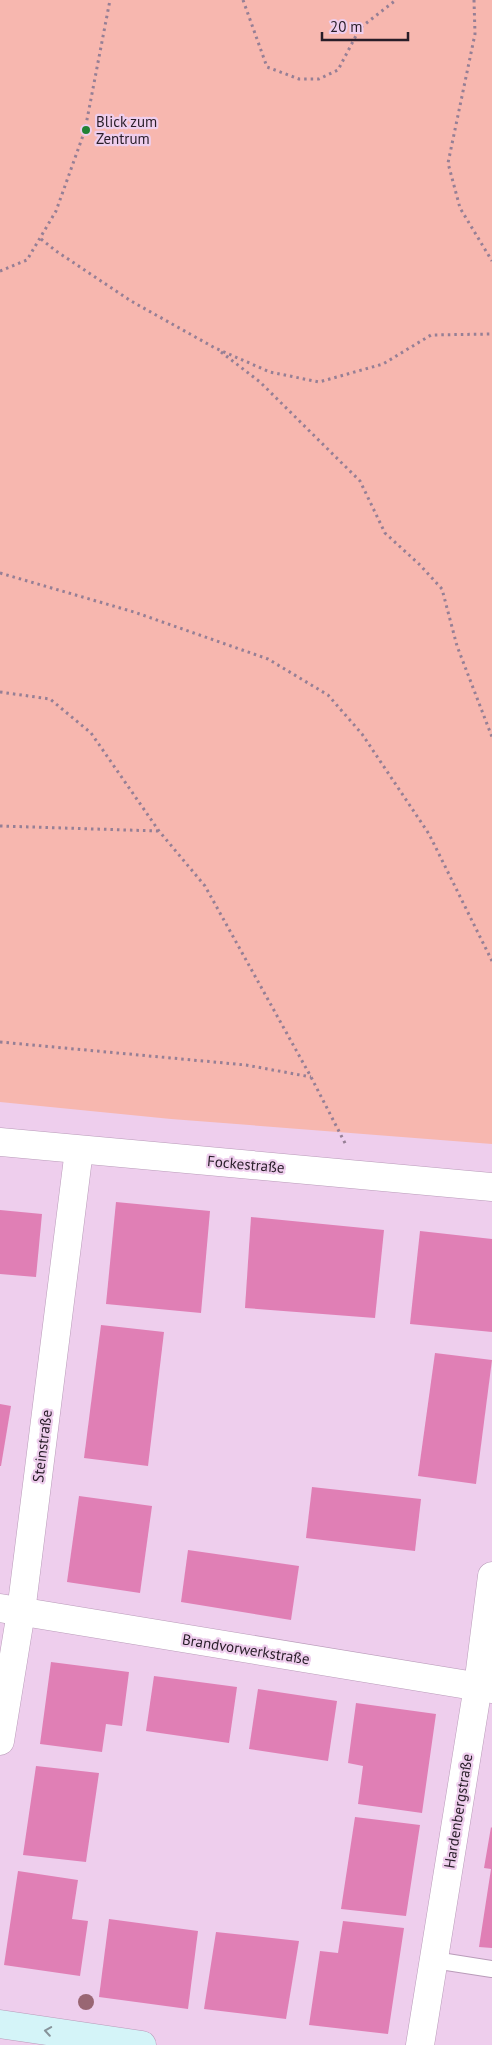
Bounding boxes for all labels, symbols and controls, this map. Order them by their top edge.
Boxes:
scale bar [322,10,408,42]
text: 20 m [330,17,363,36]
place label: Blick zum Zentrum [96,112,157,148]
marker: Blick zum Zentrum [80,124,92,136]
street label: Fockestraße [206,1151,286,1177]
street label: Steinstraße [28,1409,56,1483]
street label: Brandvorwerkstraße [181,1630,311,1668]
street label: Hardenbergstraße [440,1752,476,1870]
one-way arrow [44,2026,52,2037]

